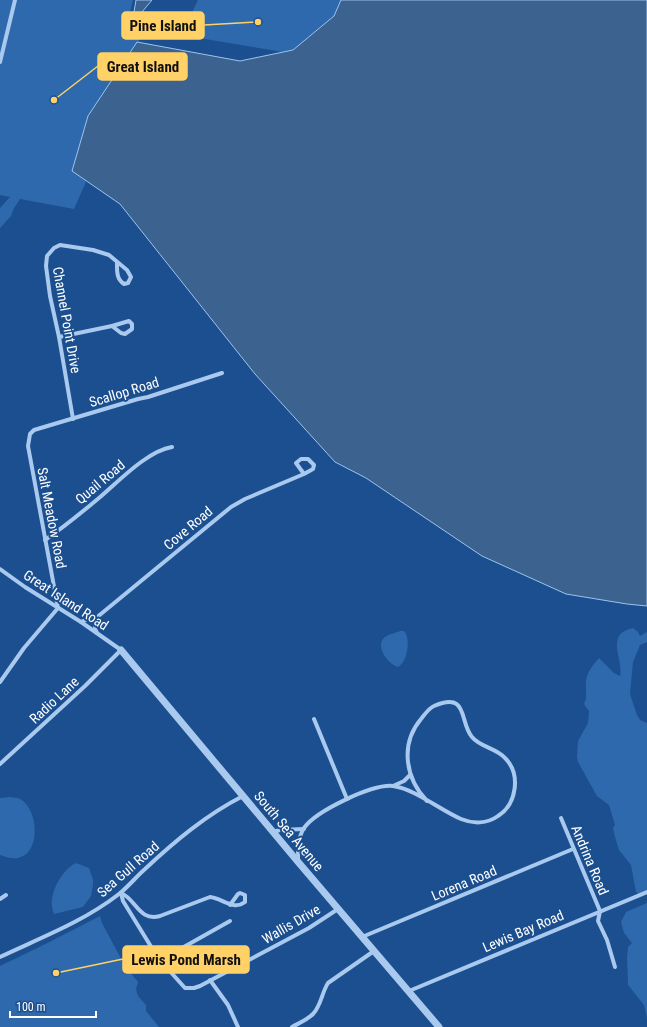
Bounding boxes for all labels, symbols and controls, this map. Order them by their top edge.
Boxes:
callout: Pine Island [122,12,204,39]
text: Pine Island [130,17,196,35]
callout: Great Island [98,53,187,80]
text: Great Island [107,58,179,76]
street label: Channel Point Drive [50,265,84,375]
street label: Scallop Road [87,374,161,410]
street label: Quail Road [72,457,128,507]
street label: Salt Meadow Road [34,466,70,570]
street label: Cove Road [160,503,216,553]
street label: Great Island Road [21,567,111,633]
street label: Radio Lane [26,673,82,727]
street label: South Sea Avenue [251,788,327,874]
street label: Andrina Road [568,823,612,897]
street label: Sea Gull Road [94,838,162,900]
street label: Lorena Road [429,862,499,904]
street label: Wallis Drive [259,901,323,947]
street label: Lewis Bay Road [480,907,566,955]
callout: Lewis Pond Marsh [123,946,249,973]
text: Lewis Pond Marsh [131,951,241,969]
scale bar [10,993,96,1019]
text: 100 m [16,1000,46,1014]

